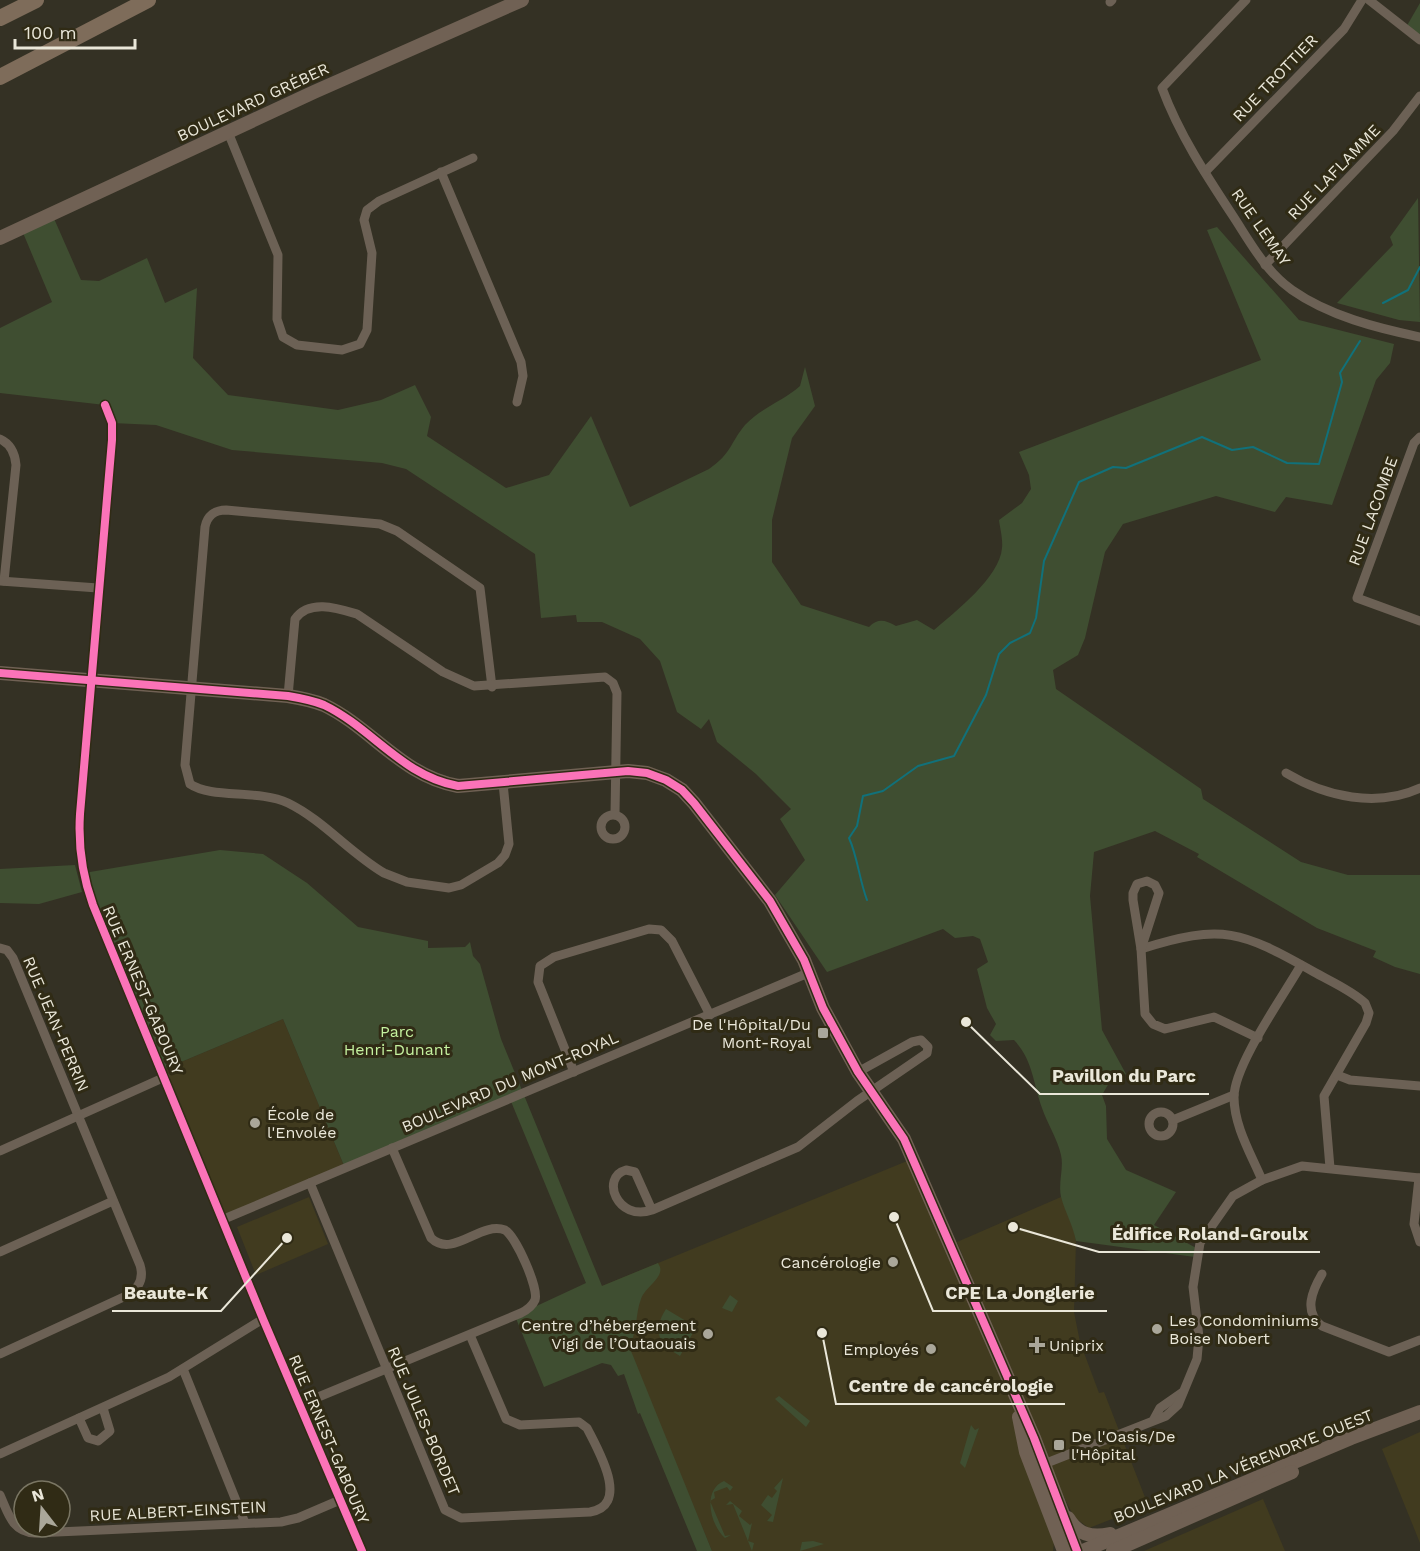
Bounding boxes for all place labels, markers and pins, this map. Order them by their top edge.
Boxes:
place label: De l'Hôpital/Du Mont-Royal [692,1015,811,1052]
marker: De l'Hôpital/Du Mont-Royal [816,1026,830,1040]
callout: Pavillon du Parc [1040,1058,1209,1094]
place label: École de l'Envolée [267,1105,336,1142]
marker: École de l'Envolée [248,1116,262,1130]
callout: Édifice Roland-Groulx [1099,1216,1320,1252]
place label: Cancérologie [781,1253,881,1272]
marker: Cancérologie [886,1255,900,1269]
callout: Beaute-K [112,1275,221,1311]
callout: CPE La Jonglerie [933,1275,1107,1311]
place label: Les Condominiums Boise Nobert [1169,1311,1319,1348]
place label: Centre d’hébergement Vigi de l’Outaouais [521,1316,696,1353]
marker: Les Condominiums Boise Nobert [1150,1322,1164,1336]
marker: Centre d’hébergement Vigi de l’Outaouais [701,1327,715,1341]
place label: Uniprix [1049,1336,1104,1355]
marker: Uniprix [1030,1338,1044,1352]
place label: Employés [843,1340,919,1359]
marker: Employés [924,1342,938,1356]
callout: Centre de cancérologie [836,1368,1065,1404]
place label: De l'Oasis/De l'Hôpital [1071,1427,1175,1464]
marker: De l'Oasis/De l'Hôpital [1052,1438,1066,1452]

